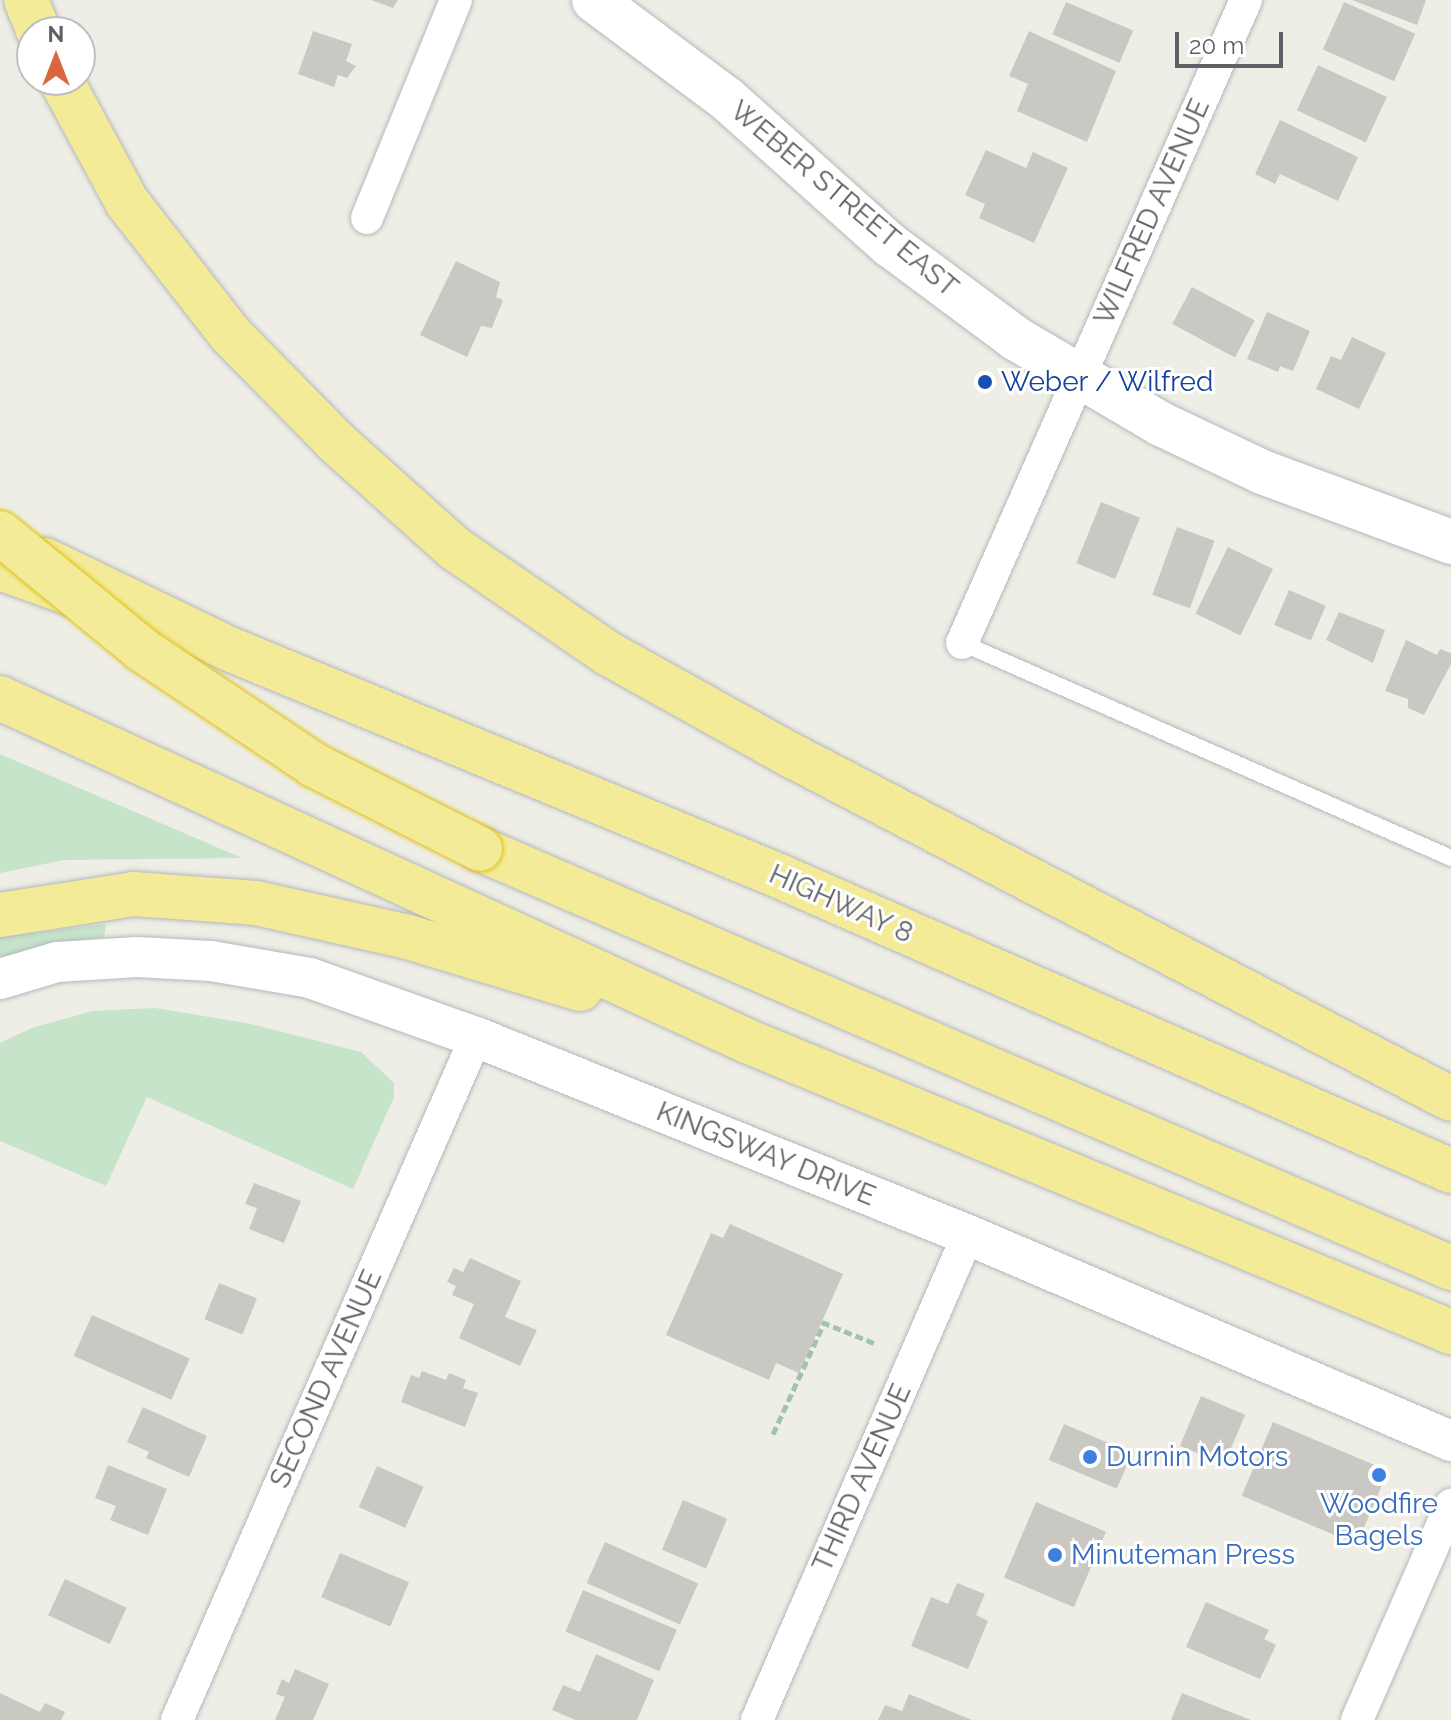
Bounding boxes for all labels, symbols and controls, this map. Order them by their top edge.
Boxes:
north arrow [16,16,96,96]
scale bar [1179,16,1287,66]
text: N [48,21,64,47]
text: 20 m [1189,31,1244,60]
street label: WILFRED AVENUE [1087,93,1217,331]
street label: WEBER STREET EAST [723,94,965,304]
place label: Weber / Wilfred [1001,365,1215,399]
marker: Weber / Wilfred [976,373,994,391]
street label: HIGHWAY 8 [764,857,918,951]
street label: KINGSWAY DRIVE [651,1095,881,1213]
street label: SECOND AVENUE [263,1265,389,1493]
street label: THIRD AVENUE [805,1378,919,1578]
place label: Durnin Motors [1106,1440,1288,1474]
marker: Durnin Motors [1081,1448,1099,1466]
marker: Woodfire Bagels [1370,1466,1388,1484]
place label: Woodfire Bagels [1320,1487,1438,1553]
place label: Minuteman Press [1071,1538,1295,1572]
marker: Minuteman Press [1046,1546,1064,1564]

